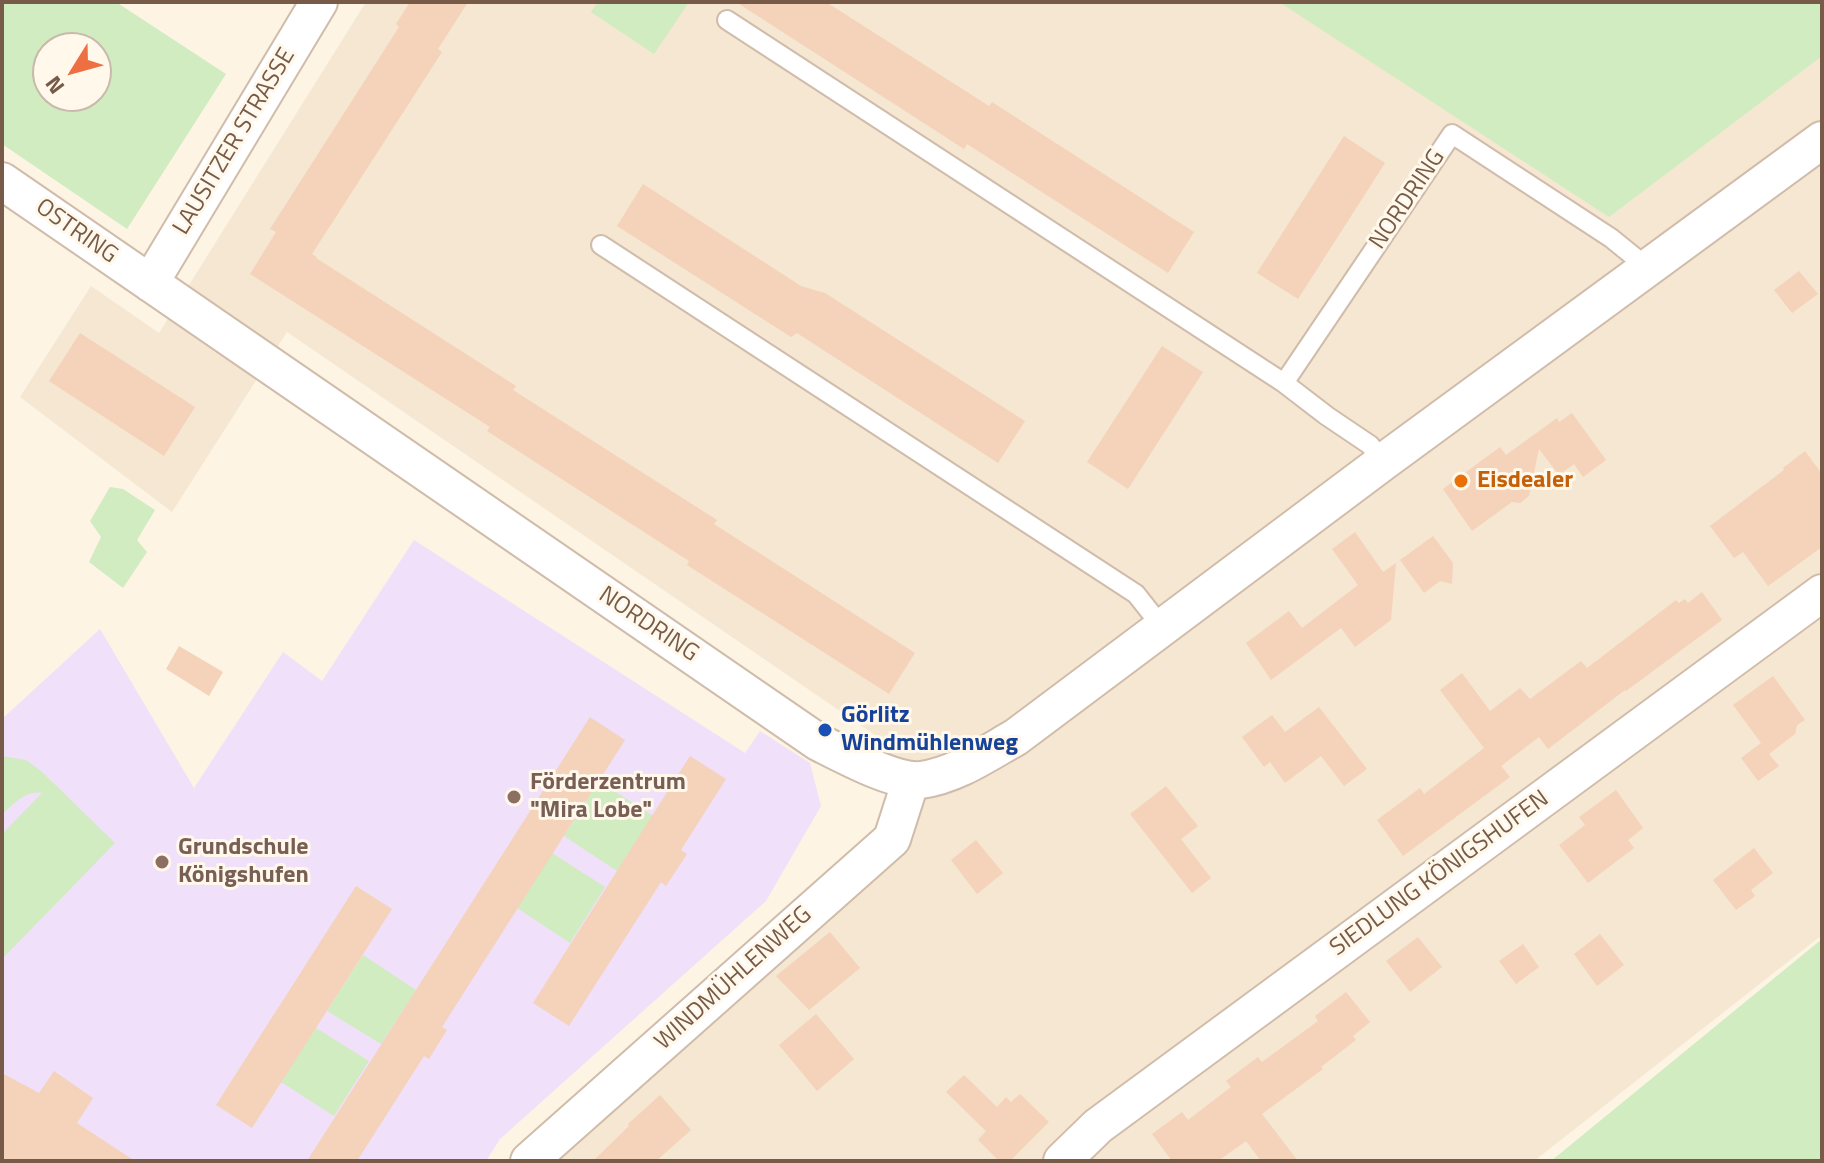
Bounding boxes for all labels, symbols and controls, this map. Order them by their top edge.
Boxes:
north arrow [32,32,112,112]
street label: LAUSITZER STRASSE [168,44,302,240]
text: N [36,69,73,102]
street label: NORDRING [1364,145,1452,255]
street label: OSTRING [30,193,122,271]
place label: Eisdealer [1477,467,1573,495]
marker: Eisdealer [1452,472,1470,490]
street label: NORDRING [593,581,703,669]
place label: Görlitz Windmühlenweg [841,702,1018,758]
marker: Görlitz Windmühlenweg [816,721,834,739]
place label: Förderzentrum "Mira Lobe" [530,769,686,825]
street label: SIEDLUNG KÖNIGSHUFEN [1325,785,1555,963]
marker: Förderzentrum "Mira Lobe" [505,788,523,806]
place label: Grundschule Königshufen [178,834,309,890]
marker: Grundschule Königshufen [153,853,171,871]
street label: WINDMÜHLENWEG [650,901,818,1057]

